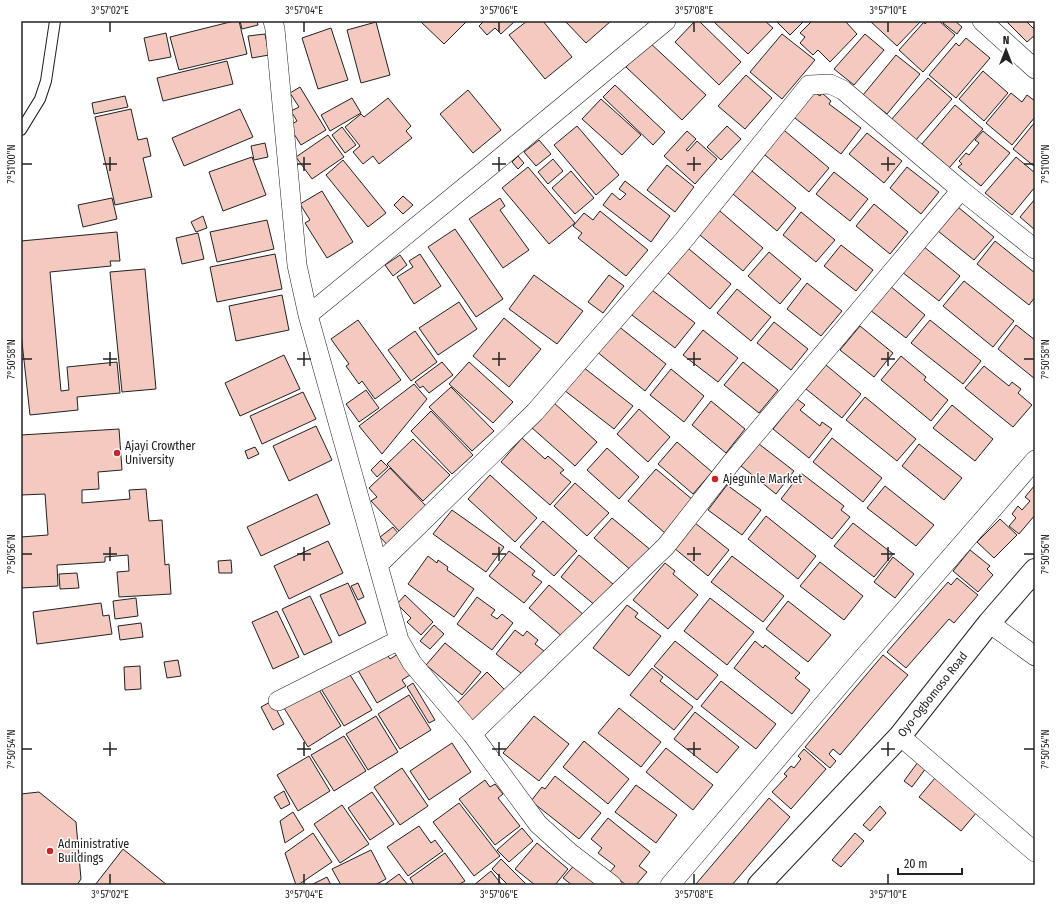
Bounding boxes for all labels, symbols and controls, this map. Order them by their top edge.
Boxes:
text: 3°57'02"E [91,5,129,17]
text: 3°57'04"E [285,5,323,17]
text: 3°57'06"E [480,5,518,17]
text: 3°57'08"E [675,5,713,17]
text: 3°57'10"E [869,5,907,17]
north arrow [986,30,1026,70]
text: N [1003,34,1009,47]
text: 7°51'00"N [6,145,18,183]
text: 7°51'00"N [1040,145,1052,183]
text: 7°50'58"N [6,339,18,379]
text: 7°50'58"N [1040,339,1052,379]
place label: Ajayi Crowther University [125,439,196,467]
marker: Ajayi Crowther University [112,448,122,458]
place label: Ajegunle Market [723,472,802,486]
marker: Ajegunle Market [710,474,720,484]
text: 7°50'56"N [6,534,18,574]
text: 7°50'56"N [1040,534,1052,574]
street label: Oyo-Ogbomoso Road [895,649,970,740]
text: 7°50'54"N [6,729,18,769]
text: 7°50'54"N [1040,729,1052,769]
place label: Administrative Buildings [58,837,129,865]
marker: Administrative Buildings [45,846,55,856]
scale bar [898,850,962,876]
text: 20 m [904,857,928,871]
text: 3°57'02"E [91,889,129,901]
text: 3°57'04"E [285,889,323,901]
text: 3°57'06"E [480,889,518,901]
text: 3°57'08"E [675,889,713,901]
text: 3°57'10"E [869,889,907,901]

